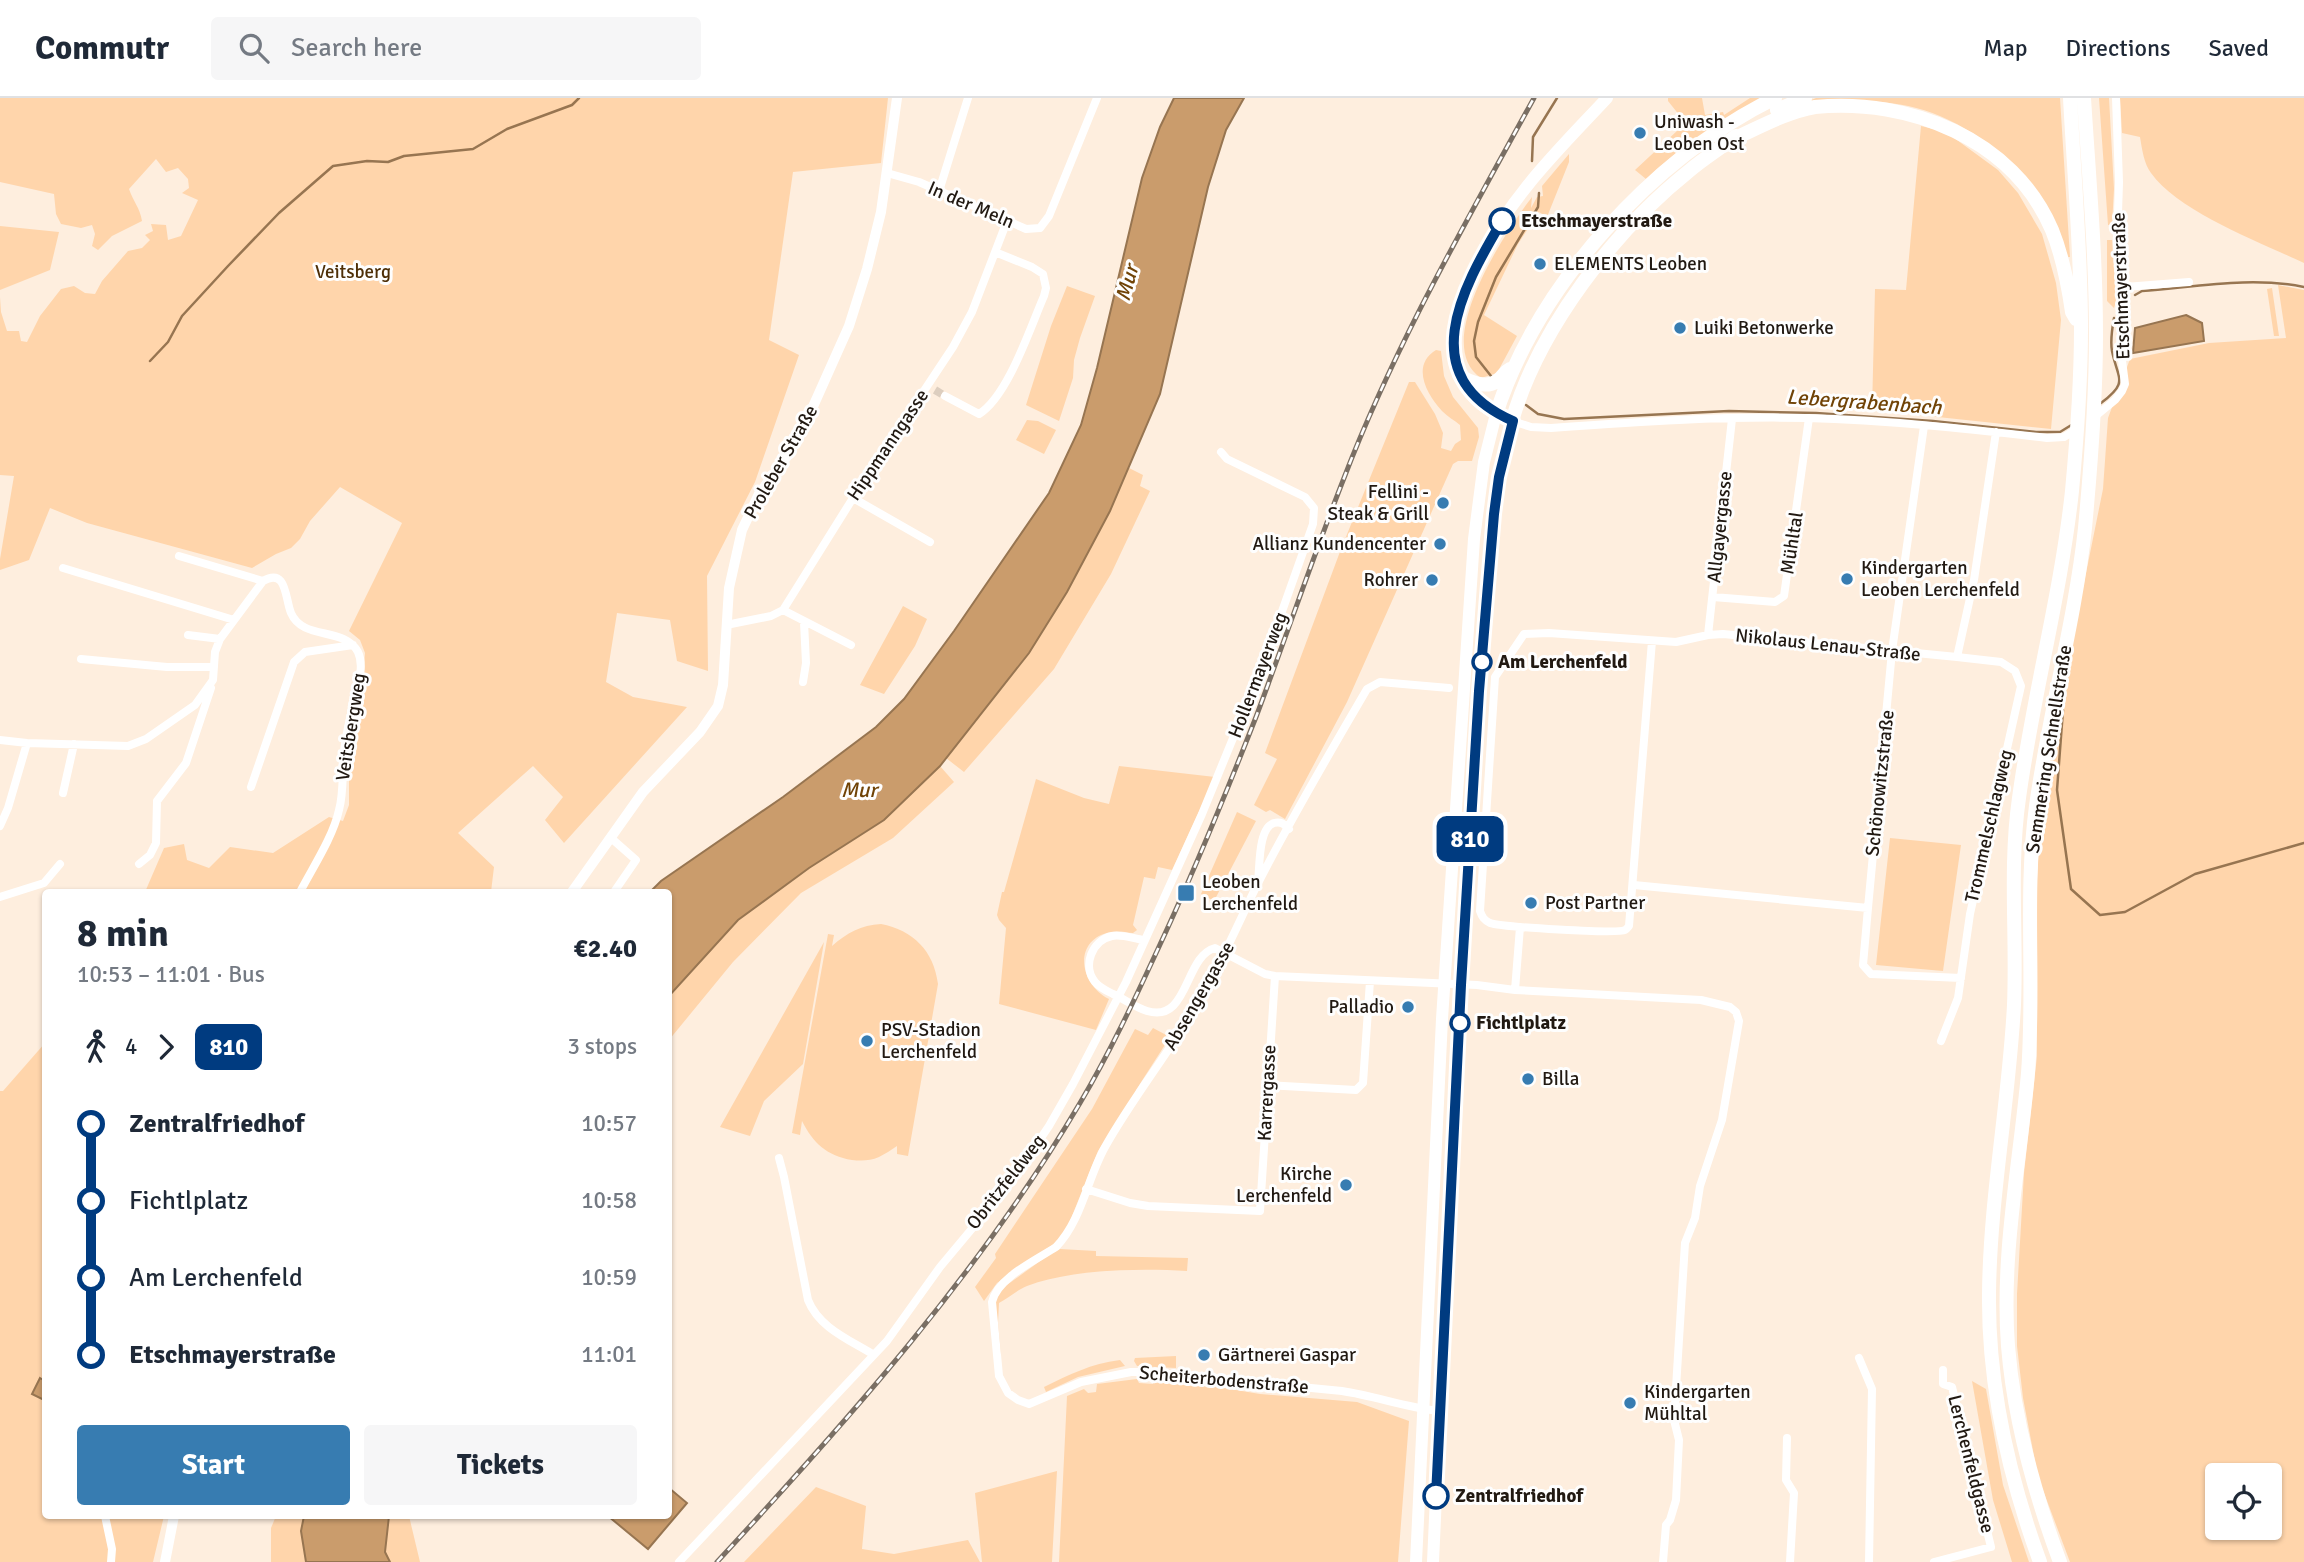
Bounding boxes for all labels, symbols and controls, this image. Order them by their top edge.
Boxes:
search box [211,17,701,80]
text: Commutr [35,28,169,69]
icon: search [235,29,273,67]
text: Search here [291,32,422,64]
text: Map [1983,33,2028,63]
text: Directions [2066,33,2171,63]
text: Saved [2209,33,2269,63]
place label: Uniwash - Leoben Ost [1654,110,1745,156]
marker: Uniwash - Leoben Ost [1632,125,1648,141]
street label: In der Meln [924,176,1018,234]
marker: Etschmayerstraße [1489,208,1515,234]
place label: Etschmayerstraße [1521,209,1672,233]
street label: Etschmayerstraße [2106,212,2136,360]
place label: ELEMENTS Leoben [1554,252,1707,276]
marker: ELEMENTS Leoben [1532,256,1548,272]
water label: Mur [1110,259,1145,304]
park label: Veitsberg [315,260,391,284]
place label: Luiki Betonwerke [1694,316,1834,340]
marker: Luiki Betonwerke [1672,320,1688,336]
water label: Lebergrabenbach [1786,384,1943,420]
street label: Hippmanngasse [842,385,934,505]
street label: Proleber Straße [739,401,823,523]
street label: Allgayergasse [1702,470,1738,584]
place label: Fellini - Steak & Grill [1327,480,1429,526]
marker: Fellini - Steak & Grill [1435,495,1451,511]
street label: Mühltal [1775,510,1809,576]
place label: Allianz Kundencenter [1253,532,1426,556]
marker: Allianz Kundencenter [1432,536,1448,552]
place label: Kindergarten Leoben Lerchenfeld [1861,556,2020,602]
place label: Rohrer [1363,568,1418,592]
marker: Kindergarten Leoben Lerchenfeld [1839,571,1855,587]
marker: Rohrer [1424,572,1440,588]
street label: Hollermayerweg [1223,609,1293,741]
street label: Nikolaus Lenau-Straße [1734,623,1922,667]
street label: Semmering Schnellstraße [2021,643,2077,855]
place label: Am Lerchenfeld [1498,650,1628,674]
marker: Am Lerchenfeld [1472,652,1492,672]
street label: Veitsbergweg [331,671,371,783]
street label: Schönowitzstraße [1860,709,1900,857]
street label: Trommelschlagweg [1960,747,2018,905]
water label: Mur [841,777,880,803]
line badge: 810 [1430,816,1510,862]
text: 810 [1451,824,1489,854]
place label: Leoben Lerchenfeld [1202,870,1298,916]
marker: Leoben Lerchenfeld [1176,883,1196,903]
place label: Post Partner [1545,891,1645,915]
marker: Post Partner [1523,895,1539,911]
text: 8 min [77,910,169,957]
text: €2.40 [573,933,637,965]
street label: Absengergasse [1158,937,1240,1055]
text: 10:53 – 11:01 · Bus [77,960,265,989]
place label: Palladio [1328,995,1394,1019]
marker: Palladio [1400,999,1416,1015]
place label: Fichtlplatz [1476,1011,1566,1035]
marker: Fichtlplatz [1450,1013,1470,1033]
place label: PSV-Stadion Lerchenfeld [881,1018,981,1064]
icon: walk [77,1028,115,1066]
icon: forward [147,1028,185,1066]
text: 4 [125,1032,137,1061]
text: 810 [209,1032,248,1062]
text: 3 stops [567,1032,637,1061]
marker: PSV-Stadion Lerchenfeld [859,1033,875,1049]
street label: Karrergasse [1252,1044,1282,1142]
place label: Billa [1542,1067,1579,1091]
marker: Billa [1520,1071,1536,1087]
text: Zentralfriedhof [129,1108,304,1140]
text: 10:57 [581,1109,637,1138]
street label: Obritzfeldweg [961,1129,1051,1235]
place label: Kirche Lerchenfeld [1236,1162,1332,1208]
marker: Kirche Lerchenfeld [1338,1177,1354,1193]
text: Fichtlplatz [129,1185,248,1217]
text: 10:58 [581,1186,637,1215]
text: Am Lerchenfeld [129,1262,303,1294]
text: 10:59 [581,1263,637,1292]
text: Etschmayerstraße [129,1339,336,1371]
text: 11:01 [581,1340,637,1369]
place label: Gärtnerei Gaspar [1218,1343,1356,1367]
marker: Gärtnerei Gaspar [1196,1347,1212,1363]
street label: Scheiterbodenstraße [1138,1361,1310,1399]
place label: Kindergarten Mühltal [1644,1380,1751,1426]
street label: Lerchenfeldgasse [1942,1392,2000,1536]
marker: Kindergarten Mühltal [1622,1395,1638,1411]
button: Start [77,1425,350,1505]
button: Tickets [364,1425,637,1505]
map controls [2205,1463,2282,1540]
button: locate [2205,1463,2282,1540]
marker: Zentralfriedhof [1423,1483,1449,1509]
place label: Zentralfriedhof [1455,1484,1584,1508]

